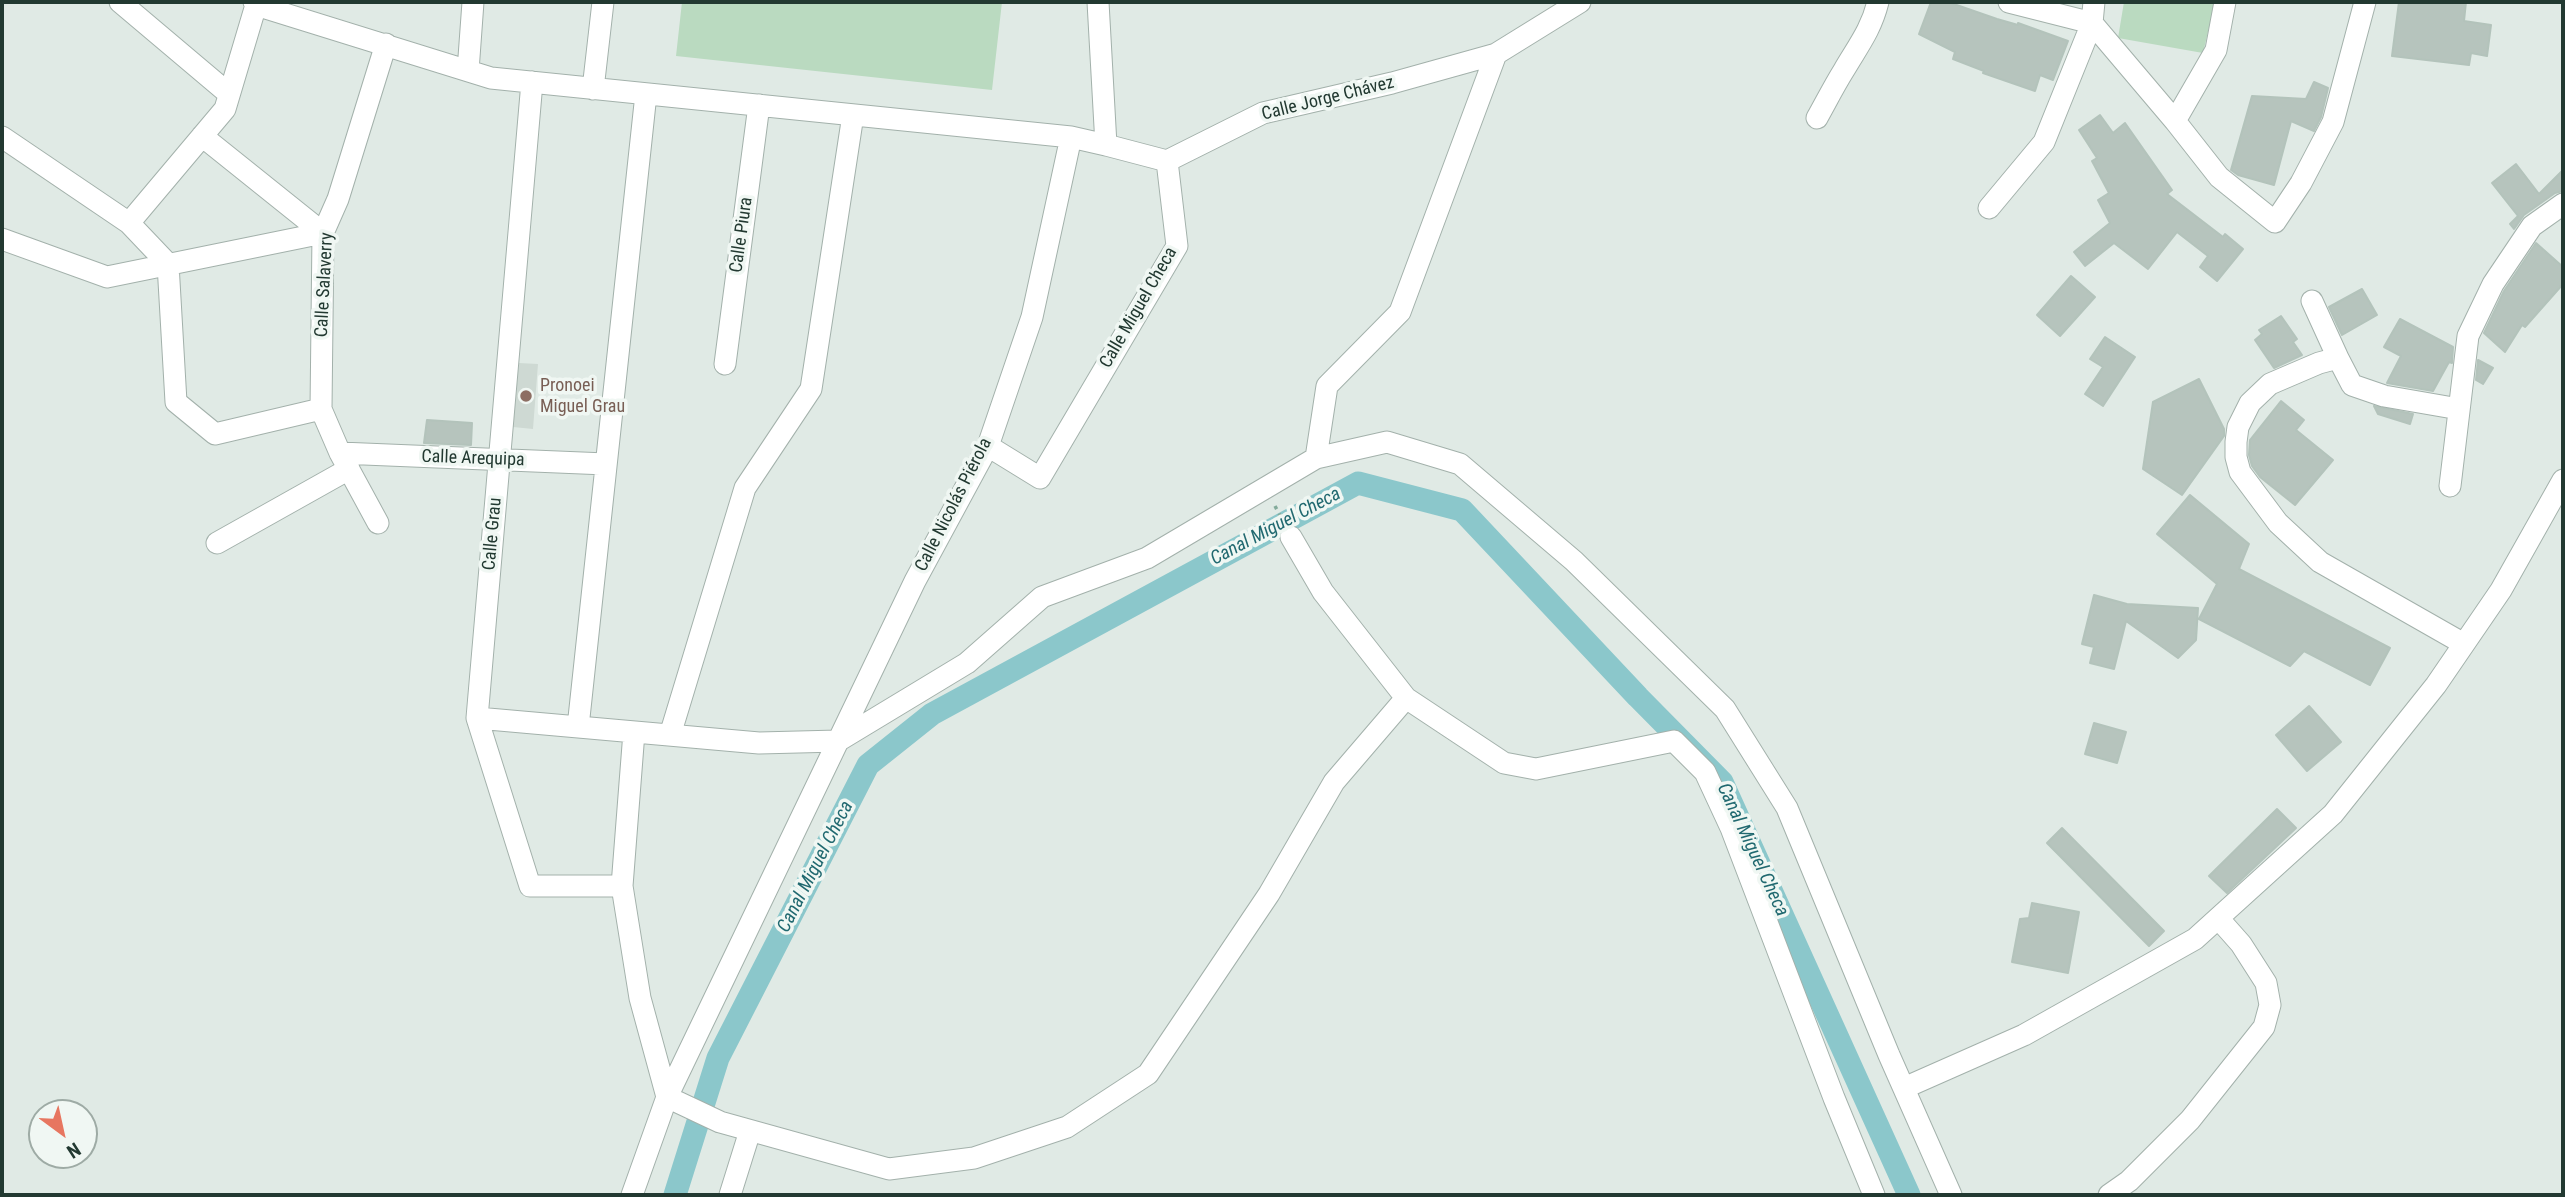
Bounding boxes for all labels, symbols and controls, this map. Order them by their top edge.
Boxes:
street label: Calle Jorge Chávez [1260,72,1396,126]
street label: Calle Piura [726,196,758,274]
street label: Calle Salaverry [311,232,339,338]
street label: Calle Miguel Checa [1096,244,1182,372]
place label: Pronoei Miguel Grau [540,375,625,418]
marker: Pronoei Miguel Grau [518,388,534,404]
street label: Calle Nicolás Piérola [911,435,997,575]
street label: Calle Arequipa [421,446,525,472]
water label: Canal Miguel Checa [1207,483,1345,571]
street label: Calle Grau [479,497,507,571]
water label: Canal Miguel Checa [1711,780,1793,920]
water label: Canal Miguel Checa [773,798,859,936]
north arrow [28,1099,98,1169]
text: N [62,1138,85,1163]

